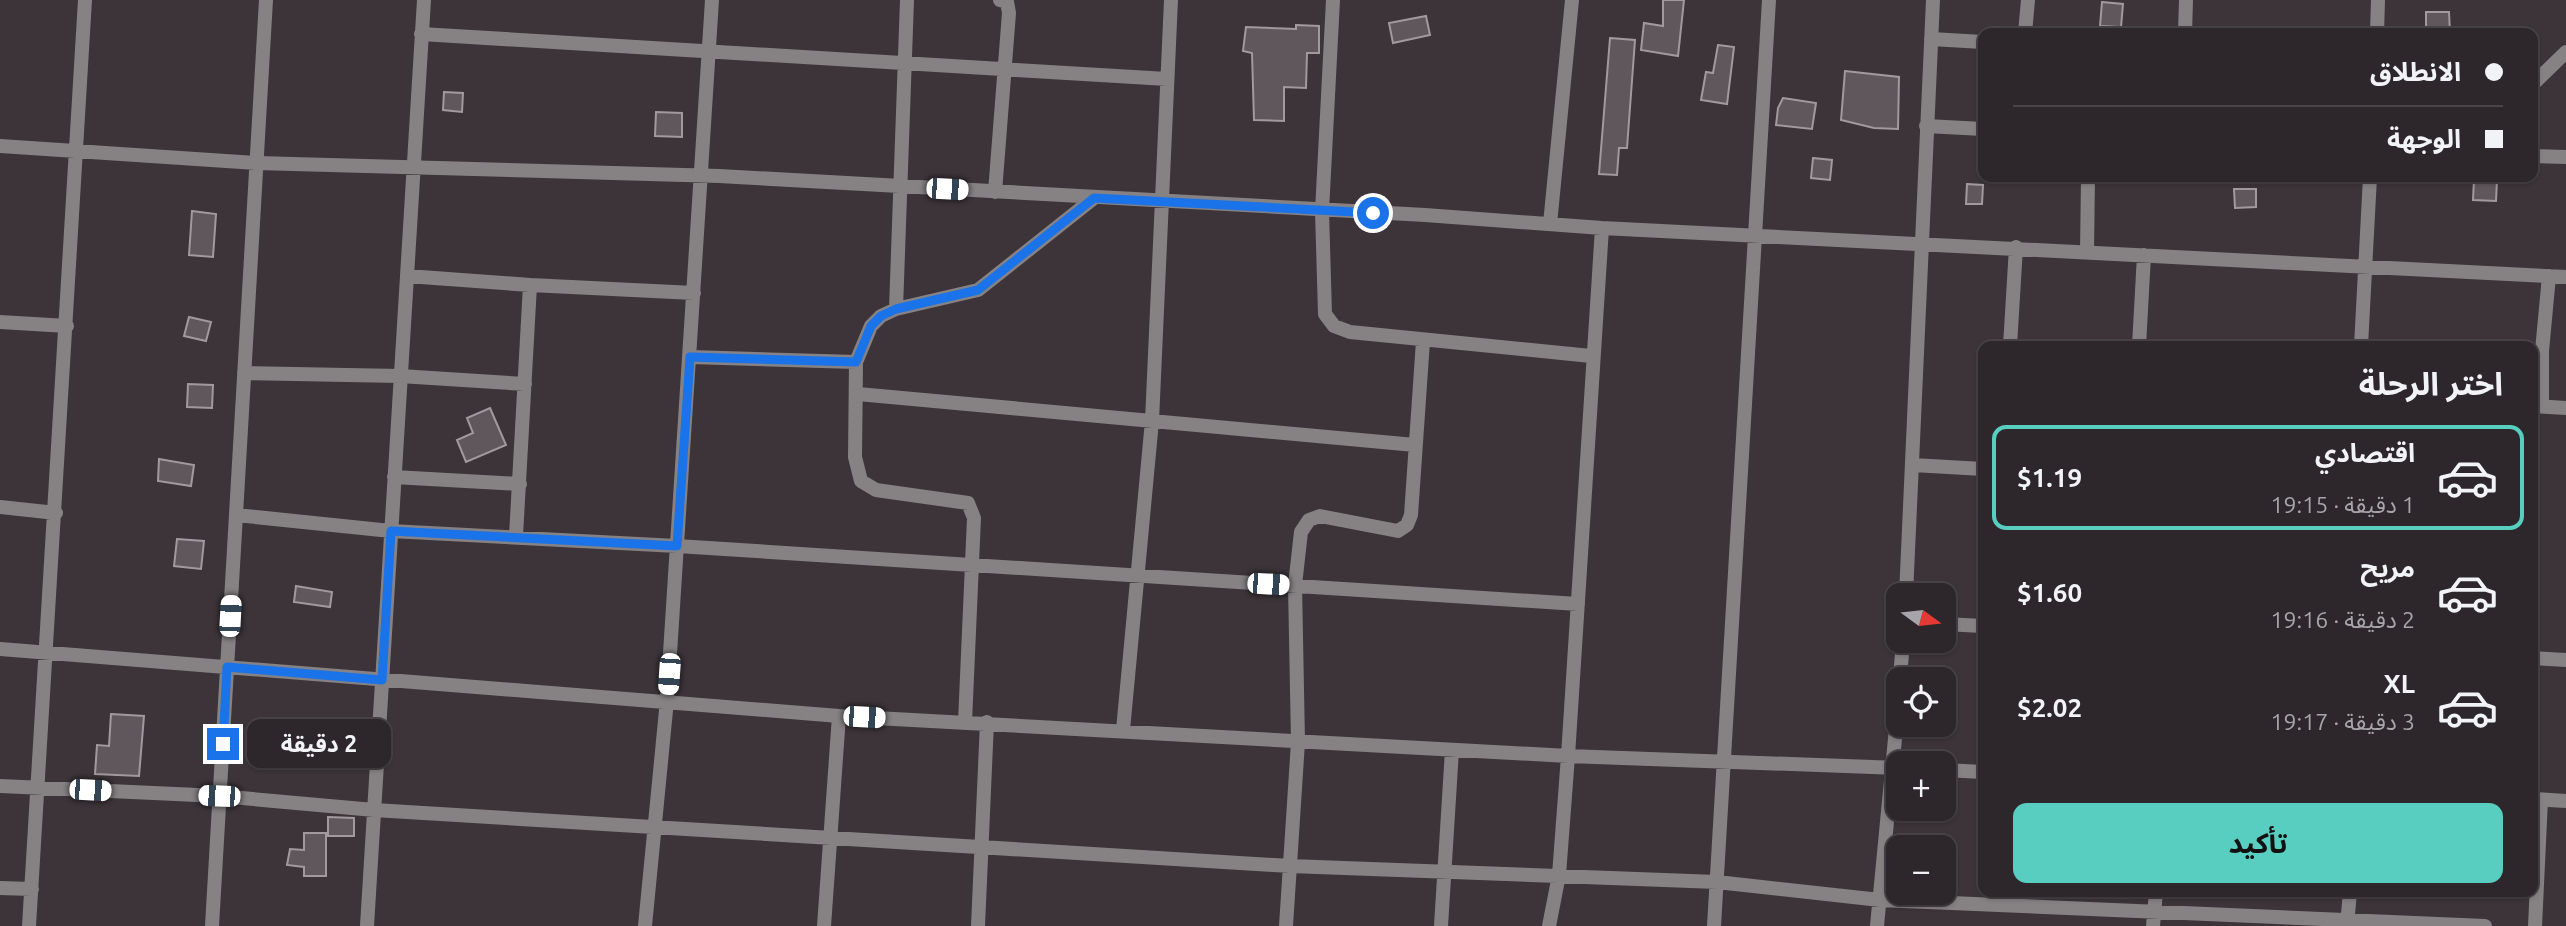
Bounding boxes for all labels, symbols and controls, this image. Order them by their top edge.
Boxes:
text: الانطلاق [2370,57,2461,86]
text: الوجهة [2387,124,2461,153]
car [926,177,969,201]
route start [1357,197,1389,229]
text: اختر الرحلة [2359,365,2503,401]
text: اقتصادي [2315,438,2415,467]
icon: car [2436,446,2499,509]
text: $1.19 [2017,463,2082,492]
text: 1 دقيقة · 19:15 [2271,492,2415,517]
text: مريح [2360,553,2415,582]
icon: car [2436,561,2499,624]
car [1247,572,1290,596]
text: $1.60 [2017,578,2082,607]
north arrow [1886,583,1956,653]
map controls [1886,583,1956,905]
car [219,594,242,638]
text: 2 دقيقة · 19:16 [2271,607,2415,632]
car [658,652,681,696]
button: locate [1886,667,1956,737]
text: XL [2384,669,2415,698]
icon: car [2436,676,2499,739]
text: $2.02 [2017,693,2082,722]
car [843,705,886,729]
text: 3 دقيقة · 19:17 [2271,709,2415,734]
callout: 2 دقيقة [248,720,391,768]
route end [207,728,239,760]
text: 2 دقيقة [281,731,357,756]
button: + [1886,751,1956,821]
car [69,778,112,802]
car [198,785,241,807]
button: تأكيد [2013,803,2503,883]
button: − [1886,835,1956,905]

